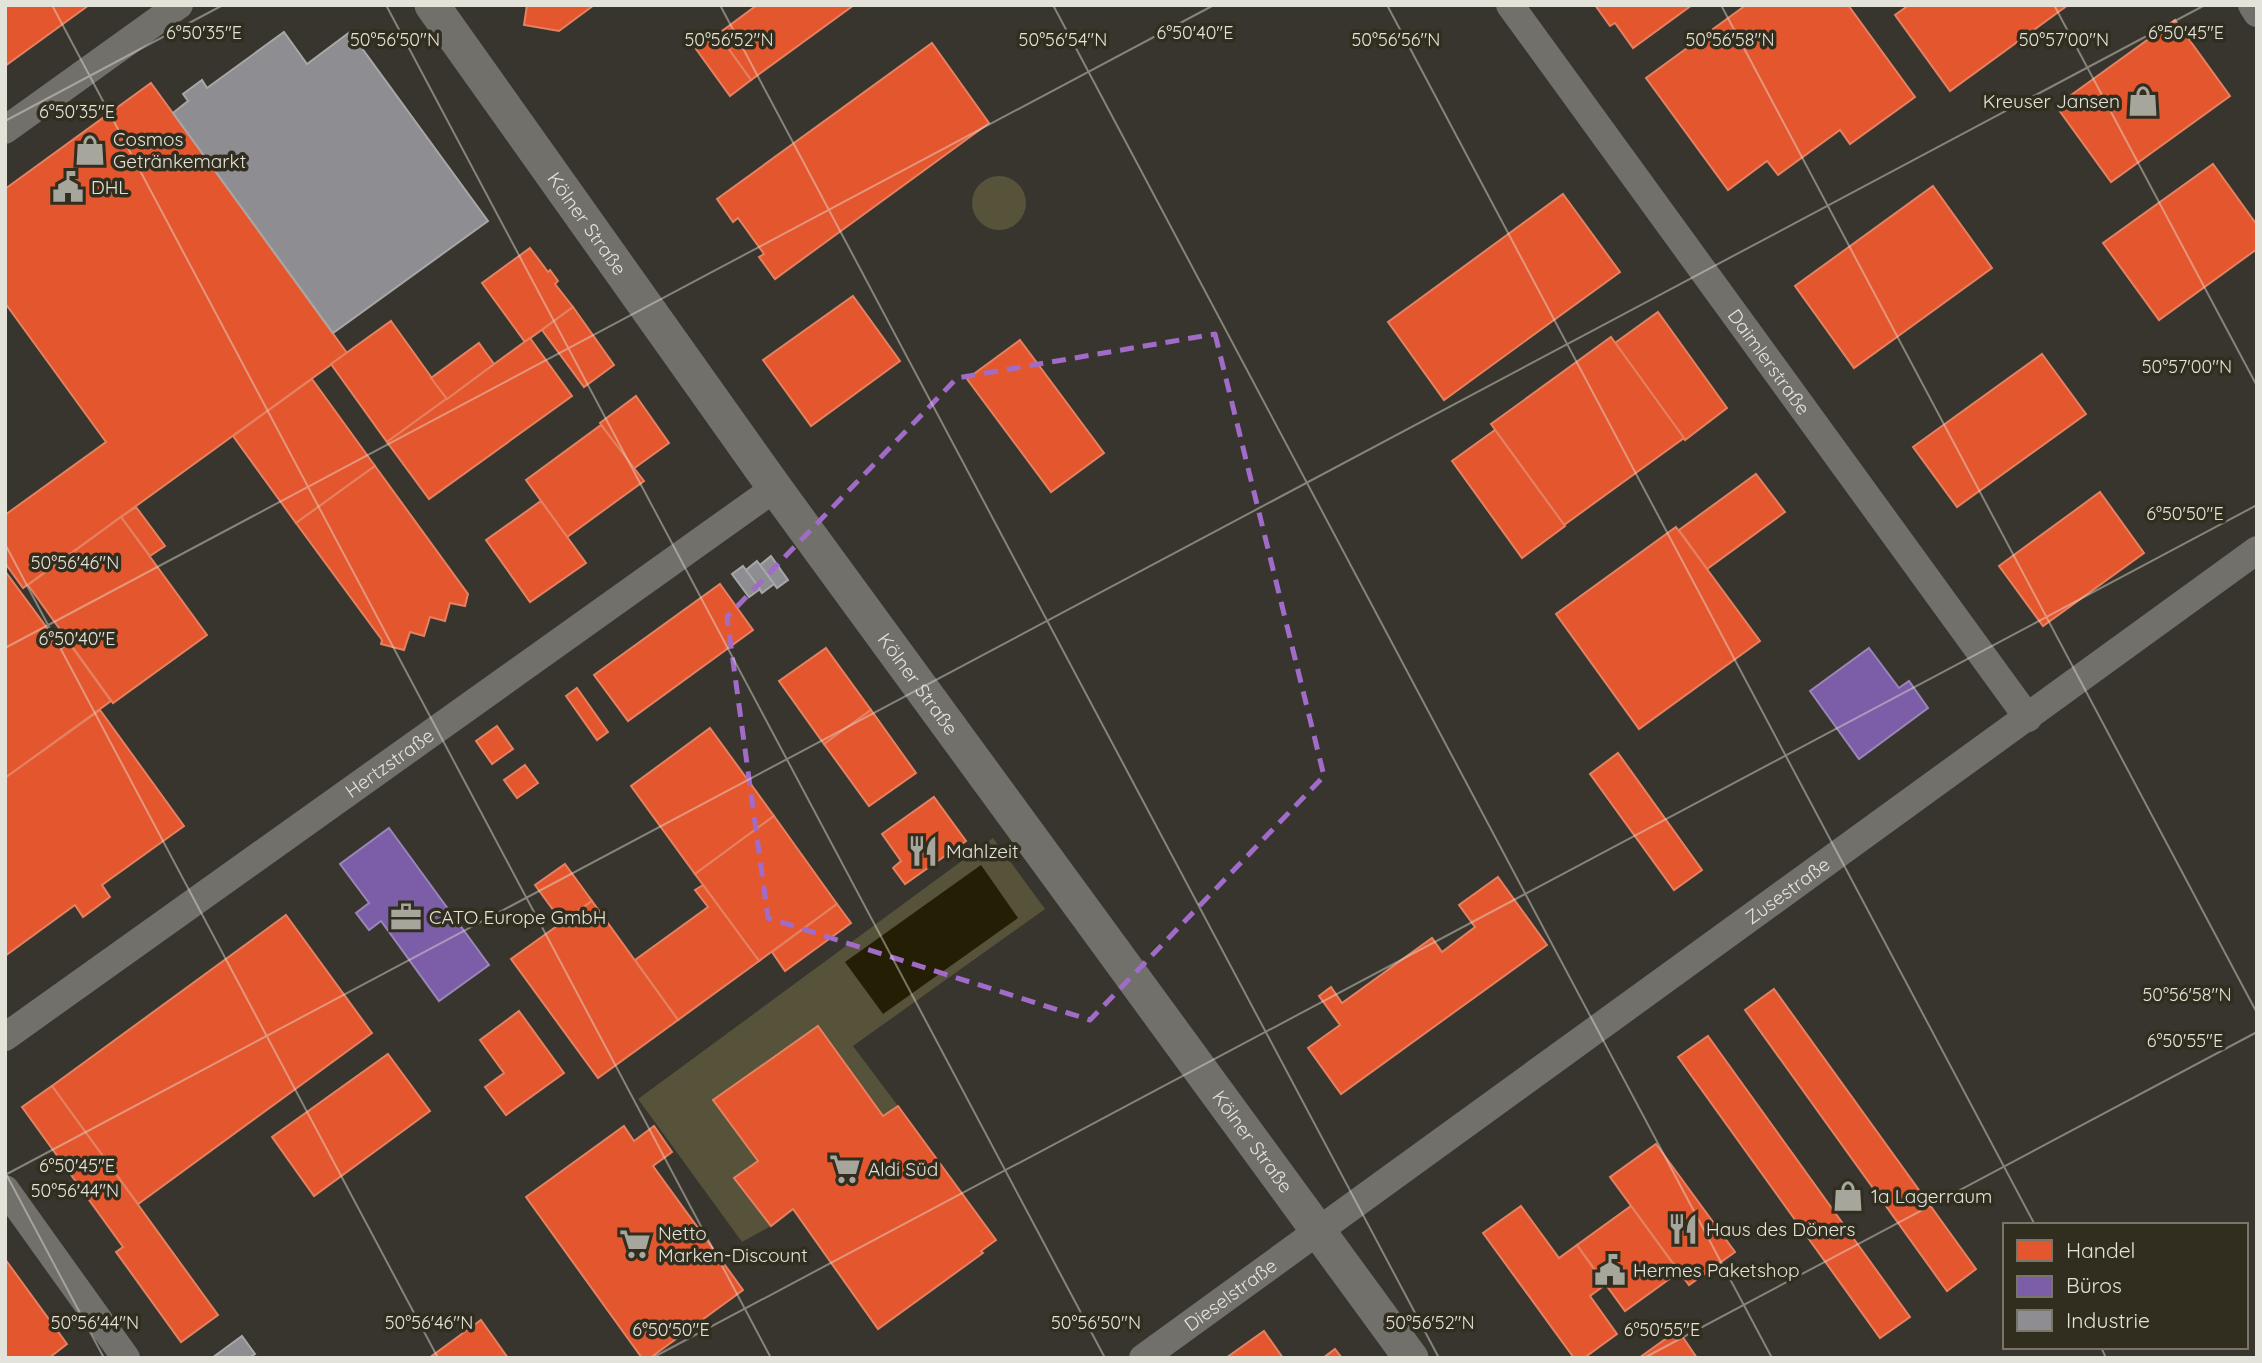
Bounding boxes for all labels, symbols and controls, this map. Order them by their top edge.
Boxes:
text: 6°50'35"E [166,21,242,44]
text: 6°50'40"E [1157,21,1233,44]
text: 6°50'45"E [2148,21,2224,44]
text: 50°56'50"N [350,28,440,51]
text: 50°56'52"N [684,28,774,51]
text: 50°56'54"N [1019,28,1107,51]
text: 50°56'56"N [1352,28,1440,51]
text: 50°56'58"N [1686,28,1775,51]
text: 50°57'00"N [2019,28,2109,51]
shop icon: Kreuser Jansen [2126,84,2160,118]
place label: Kreuser Jansen [1983,89,2120,113]
text: 6°50'35"E [39,100,115,123]
place label: Cosmos Getränkemarkt [113,127,246,173]
shop icon: Cosmos Getränkemarkt [73,133,107,167]
street label: Kölner Straße [542,167,632,280]
public building icon: DHL [51,170,85,204]
place label: DHL [91,175,128,199]
street label: Daimlerstraße [1723,304,1816,419]
text: 50°57'00"N [2142,355,2232,378]
text: 6°50'50"E [2146,502,2224,525]
text: 50°56'46"N [31,551,119,574]
text: 6°50'40"E [39,627,115,650]
street label: Kölner Straße [873,628,964,740]
street label: Hertzstraße [340,723,438,803]
restaurant icon: Mahlzeit [906,834,940,868]
place label: Mahlzeit [946,839,1019,863]
street label: Zusestraße [1740,852,1834,929]
office icon: CATO Europe GmbH [389,900,423,934]
place label: CATO Europe GmbH [429,905,607,929]
text: 50°56'58"N [2143,983,2232,1006]
text: 6°50'55"E [2147,1029,2223,1052]
street label: Kölner Straße [1207,1086,1298,1197]
supermarket icon: Aldi Süd [828,1152,862,1186]
text: 6°50'45"E [39,1154,115,1177]
place label: Aldi Süd [868,1157,938,1181]
text: 50°56'44"N [31,1179,119,1202]
shop icon: 1a Lagerraum [1831,1179,1865,1213]
place label: 1a Lagerraum [1871,1184,1992,1208]
restaurant icon: Haus des Döners [1666,1212,1700,1246]
place label: Haus des Döners [1706,1217,1855,1241]
place label: Netto Marken-Discount [658,1221,808,1267]
legend [2003,1223,2248,1349]
supermarket icon: Netto Marken-Discount [618,1227,652,1261]
text: Handel [2066,1237,2135,1263]
street label: Dieselstraße [1179,1253,1282,1336]
public building icon: Hermes Paketshop [1593,1253,1627,1287]
place label: Hermes Paketshop [1633,1258,1800,1282]
text: Büros [2066,1272,2122,1298]
text: Industrie [2066,1307,2150,1333]
text: 50°56'44"N [51,1311,139,1334]
text: 50°56'46"N [385,1311,473,1334]
text: 50°56'50"N [1051,1311,1141,1334]
text: 50°56'52"N [1385,1311,1475,1334]
text: 6°50'50"E [632,1318,710,1341]
text: 6°50'55"E [1624,1318,1700,1341]

